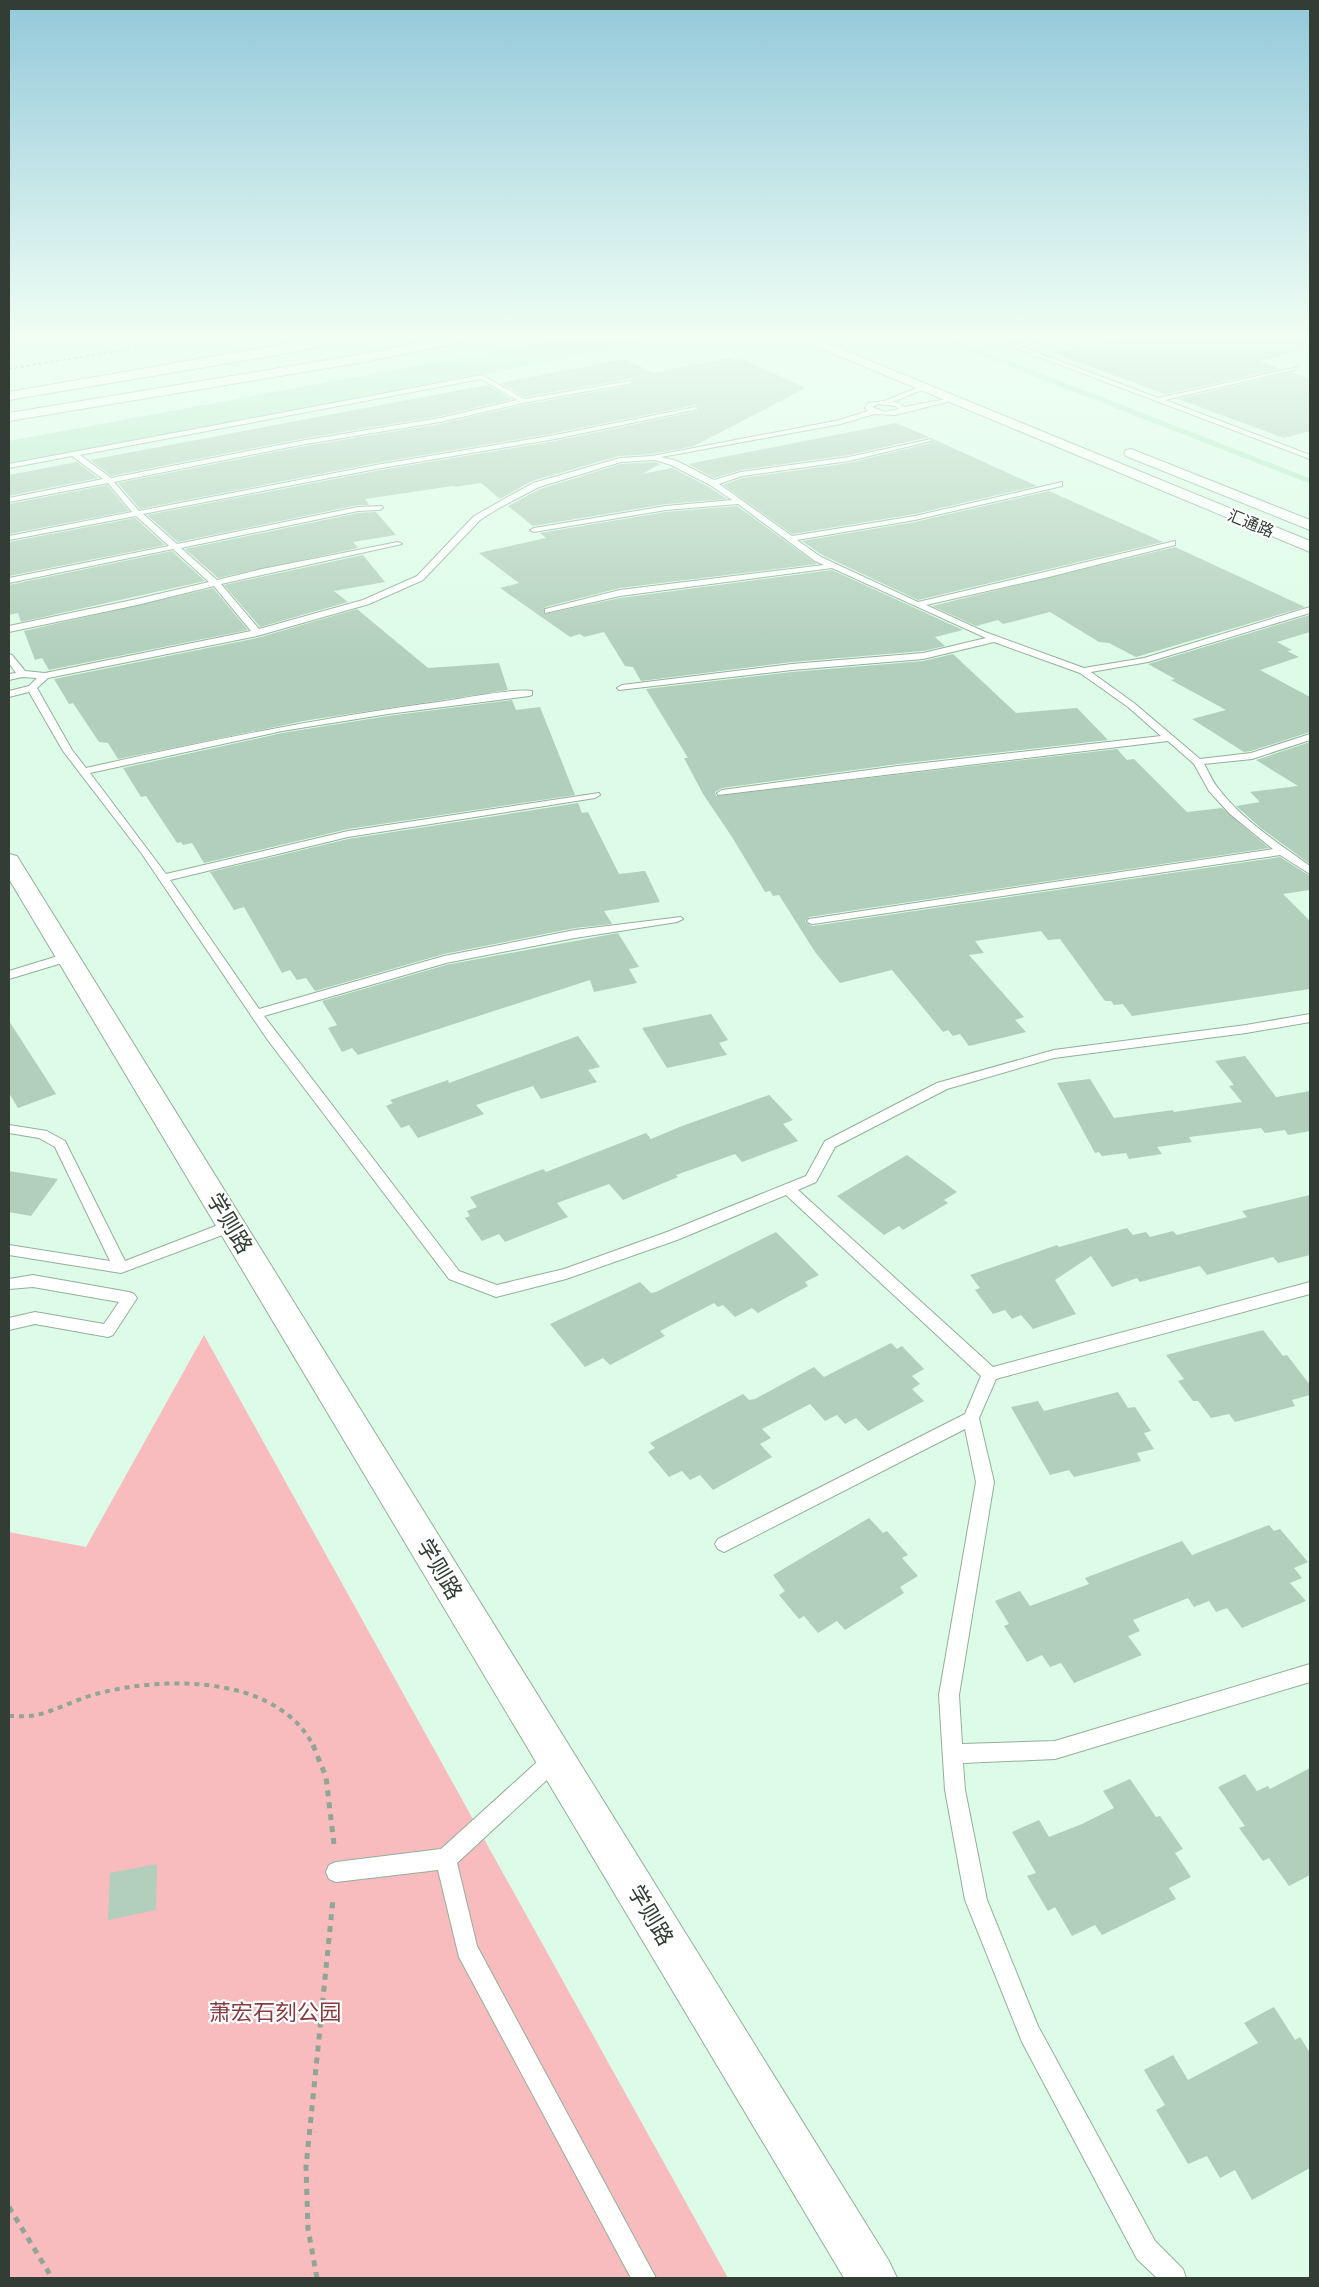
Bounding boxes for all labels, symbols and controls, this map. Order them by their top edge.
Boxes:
street label: 汇通路 [1225,505,1277,540]
street label: 学则路 [202,1187,259,1258]
street label: 学则路 [412,1533,469,1604]
street label: 学则路 [623,1879,680,1950]
park label: 萧宏石刻公园 [209,1998,341,2025]

